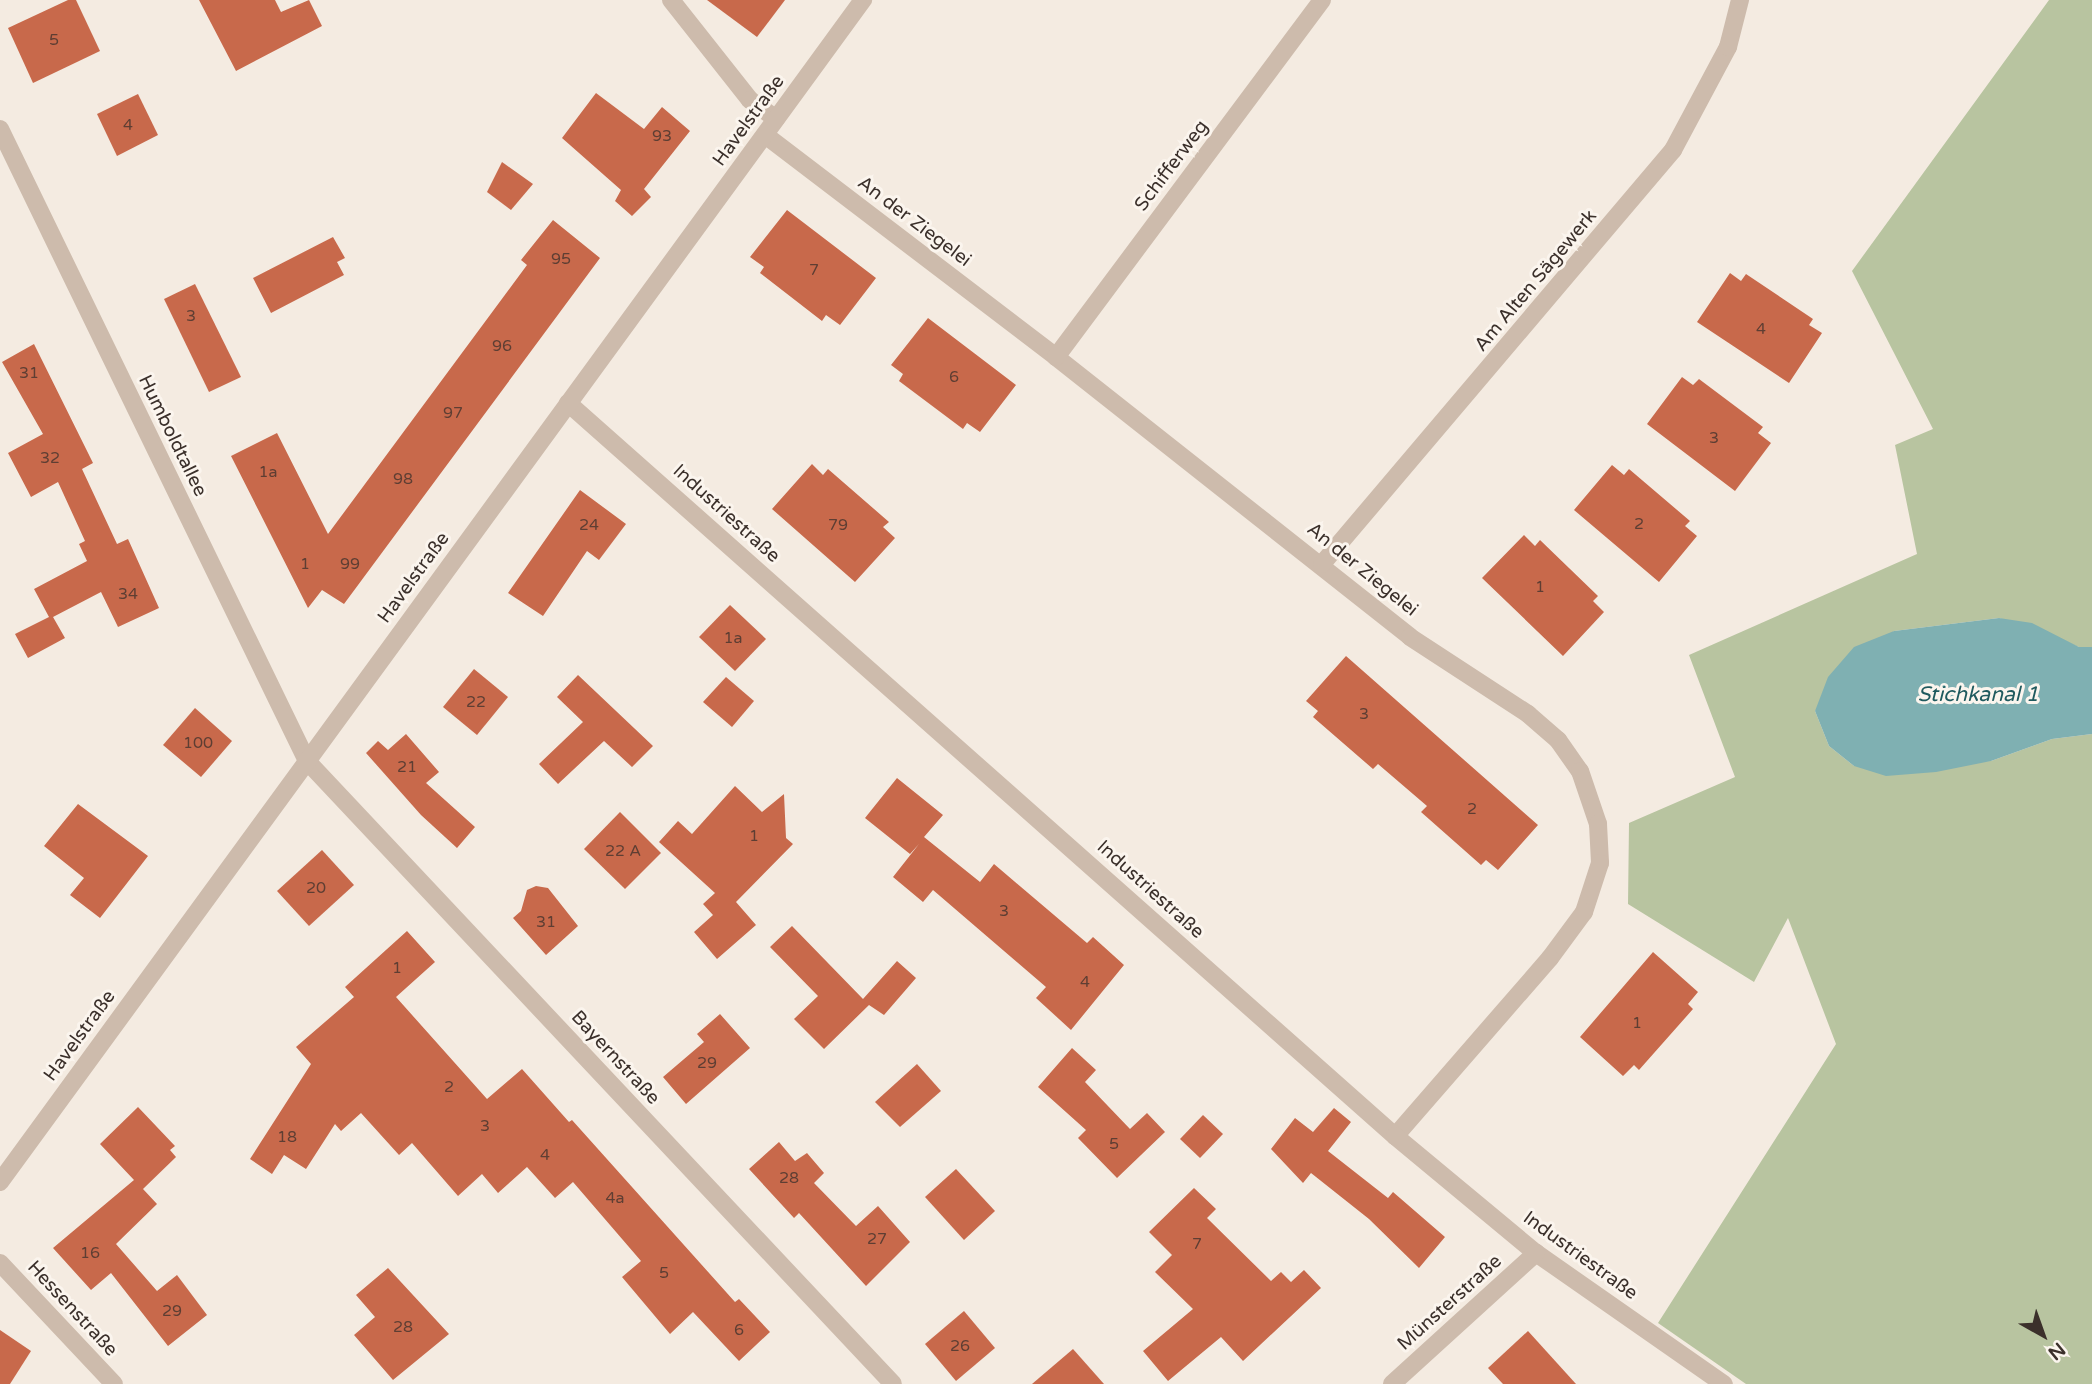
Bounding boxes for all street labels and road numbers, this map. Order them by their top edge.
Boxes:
street label: Havelstraße [708,71,790,171]
street label: Schifferweg [1130,116,1214,216]
street label: An der Ziegelei [853,172,975,272]
street label: Am Alten Sägewerk [1470,206,1602,356]
street label: Humboldtallee [133,372,211,500]
street label: Industriestraße [668,460,784,568]
street label: An der Ziegelei [1302,518,1422,622]
street label: Havelstraße [373,528,455,628]
street label: Industriestraße [1092,836,1208,944]
street label: Havelstraße [39,986,121,1086]
street label: Bayernstraße [566,1006,664,1110]
street label: Industriestraße [1518,1207,1642,1305]
street label: Münsterstraße [1393,1250,1507,1356]
street label: Hessenstraße [22,1257,122,1361]

